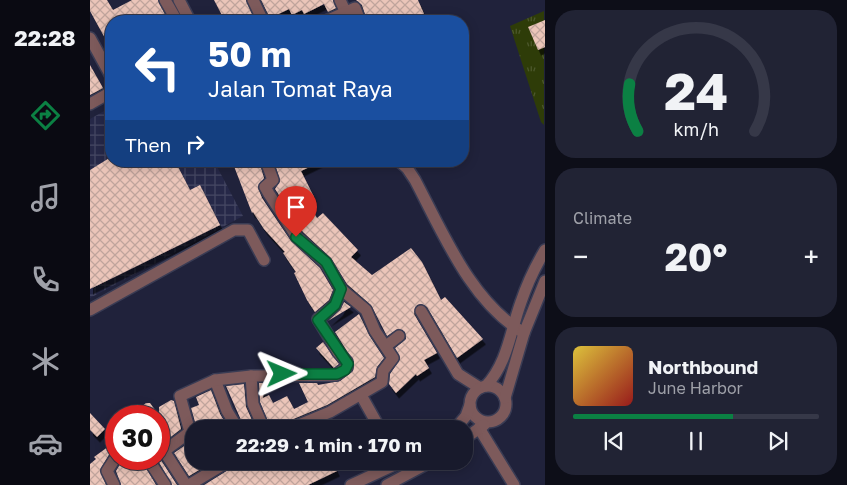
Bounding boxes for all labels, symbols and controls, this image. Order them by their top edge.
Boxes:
text: 22:28 [14,24,76,51]
text: 50 m [208,33,291,75]
icon: left [125,35,190,100]
text: 24 [664,59,728,121]
text: Jalan Tomat Raya [208,75,393,102]
icon: directions [28,98,63,133]
text: km/h [673,118,719,140]
icon: right [181,130,209,158]
text: Then [125,133,171,156]
icon: music [28,180,63,215]
pin [275,186,317,237]
icon: arrive [282,193,310,221]
text: Climate [573,208,632,228]
text: 20° [665,234,727,279]
text: − [573,240,588,273]
text: + [804,240,819,273]
icon: phone [28,262,63,297]
icon: climate [28,344,63,379]
position arrow [255,347,307,399]
text: Northbound [648,355,758,378]
text: June Harbor [648,378,743,398]
speed limit sign: 30 [105,405,170,470]
icon: car [28,426,63,461]
icon: previous [600,427,628,455]
icon: pause [682,427,710,455]
icon: next [764,427,792,455]
text: 22:29 · 1 min · 170 m [236,433,422,456]

